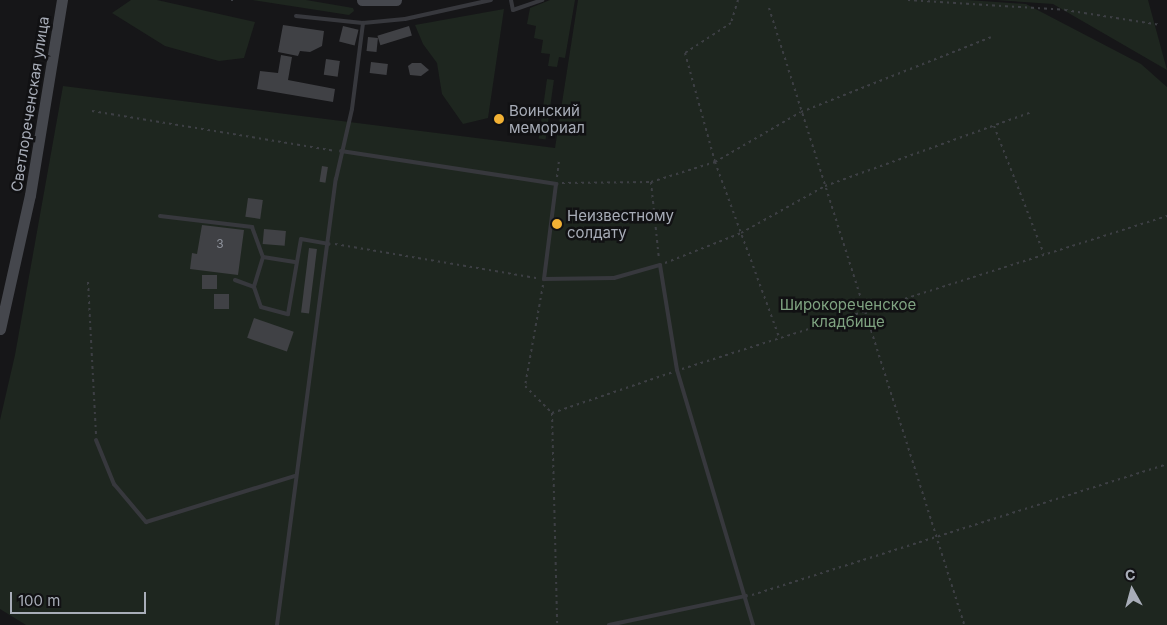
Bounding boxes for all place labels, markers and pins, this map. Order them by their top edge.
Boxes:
place label: Воинский мемориал [509,101,585,136]
marker: Воинский мемориал [493,113,505,125]
place label: Неизвестному солдату [567,206,674,241]
marker: Неизвестному солдату [551,218,563,230]

